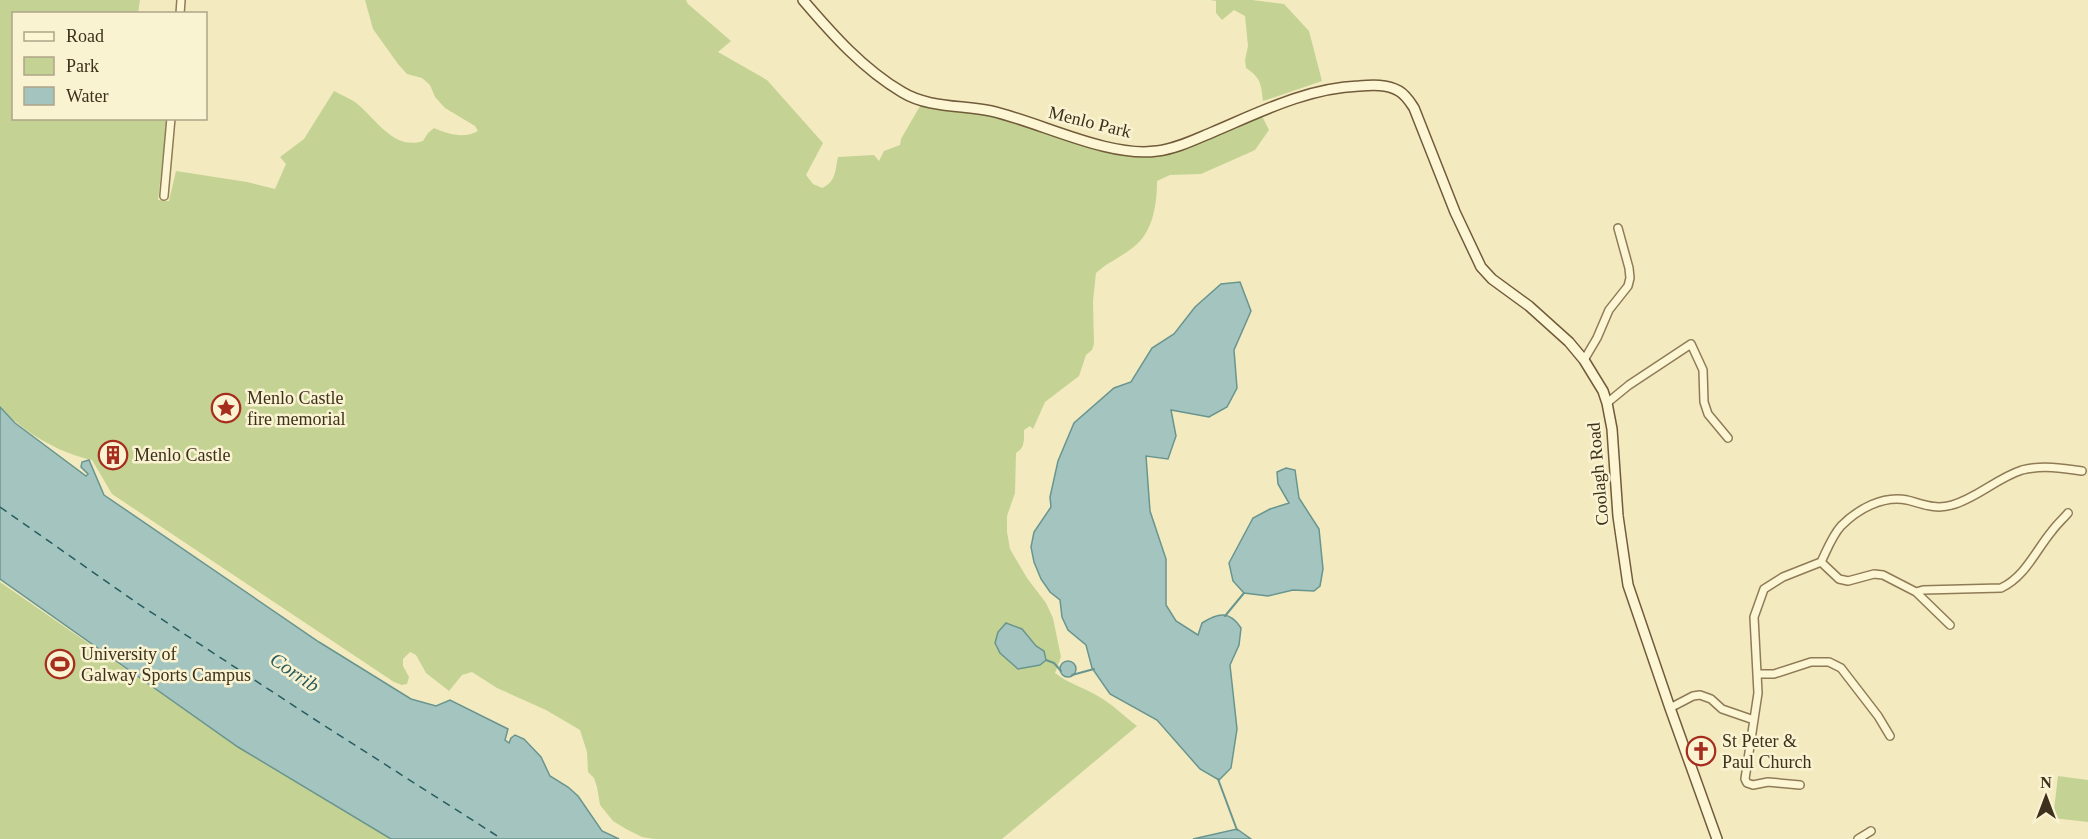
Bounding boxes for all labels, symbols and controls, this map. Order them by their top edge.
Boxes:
legend [12,12,207,120]
text: Road [66,26,104,46]
text: Park [66,56,99,76]
text: Water [66,86,109,106]
street label: Menlo Park [1047,102,1133,142]
place label: Menlo Castle fire memorial [247,388,345,429]
place icon: Menlo Castle fire memorial [210,392,242,424]
street label: Coolagh Road [1584,422,1612,526]
building icon: Menlo Castle [97,439,129,471]
place label: Menlo Castle [134,445,231,465]
place label: University of Galway Sports Campus [81,644,251,685]
sports icon: University of Galway Sports Campus [44,648,76,680]
water label: Corrib [266,648,324,696]
place label: St Peter & Paul Church [1722,731,1812,772]
church icon: St Peter & Paul Church [1685,735,1717,767]
north arrow [2016,767,2076,827]
text: N [2040,774,2052,791]

